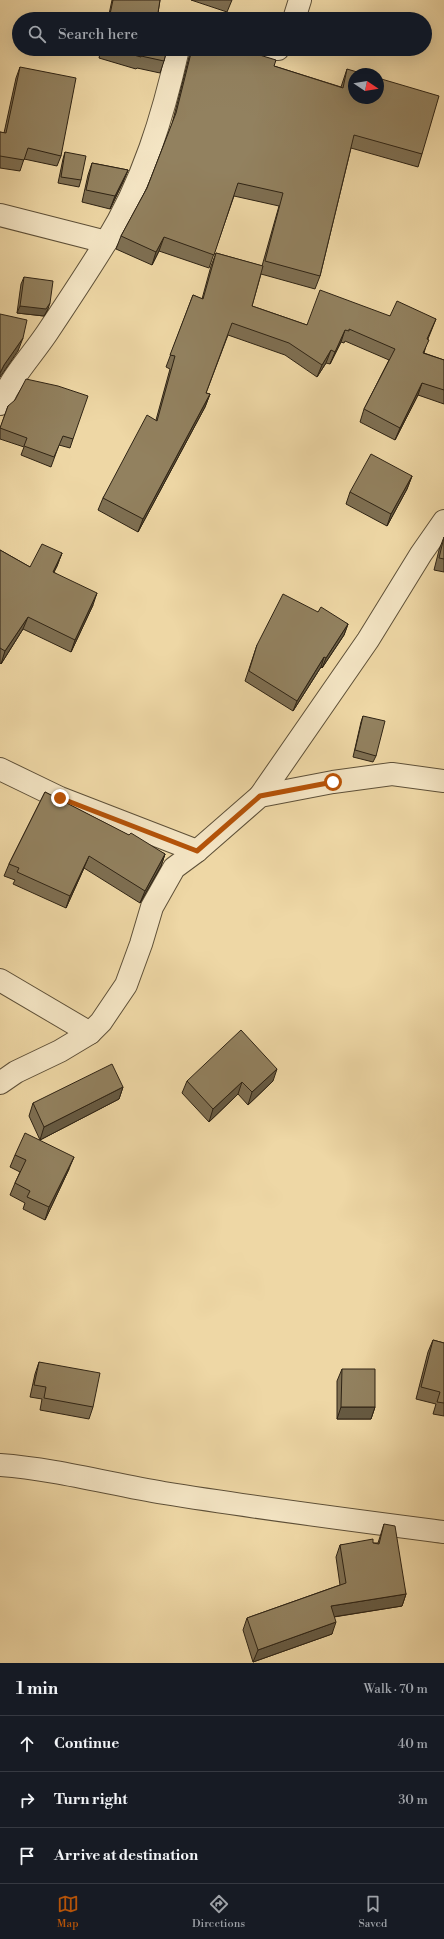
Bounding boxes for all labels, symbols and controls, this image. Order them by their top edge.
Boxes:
search box [12,12,432,56]
icon: search [26,23,48,45]
text: Search here [58,25,138,44]
north arrow [348,68,384,104]
route start [324,773,342,791]
route end [51,789,69,807]
text: 1 min [16,1678,58,1700]
text: Walk · 70 m [363,1681,428,1697]
icon: ahead [16,1733,38,1755]
text: Continue [54,1734,119,1753]
text: 40 m [398,1736,428,1752]
icon: right [16,1789,38,1811]
text: Turn right [54,1790,128,1809]
text: 30 m [398,1792,428,1808]
icon: arrive [16,1845,38,1867]
text: Arrive at destination [54,1846,198,1865]
tab: Map [57,1893,79,1931]
tab: Directions [192,1893,245,1931]
tab: Saved [358,1893,387,1931]

